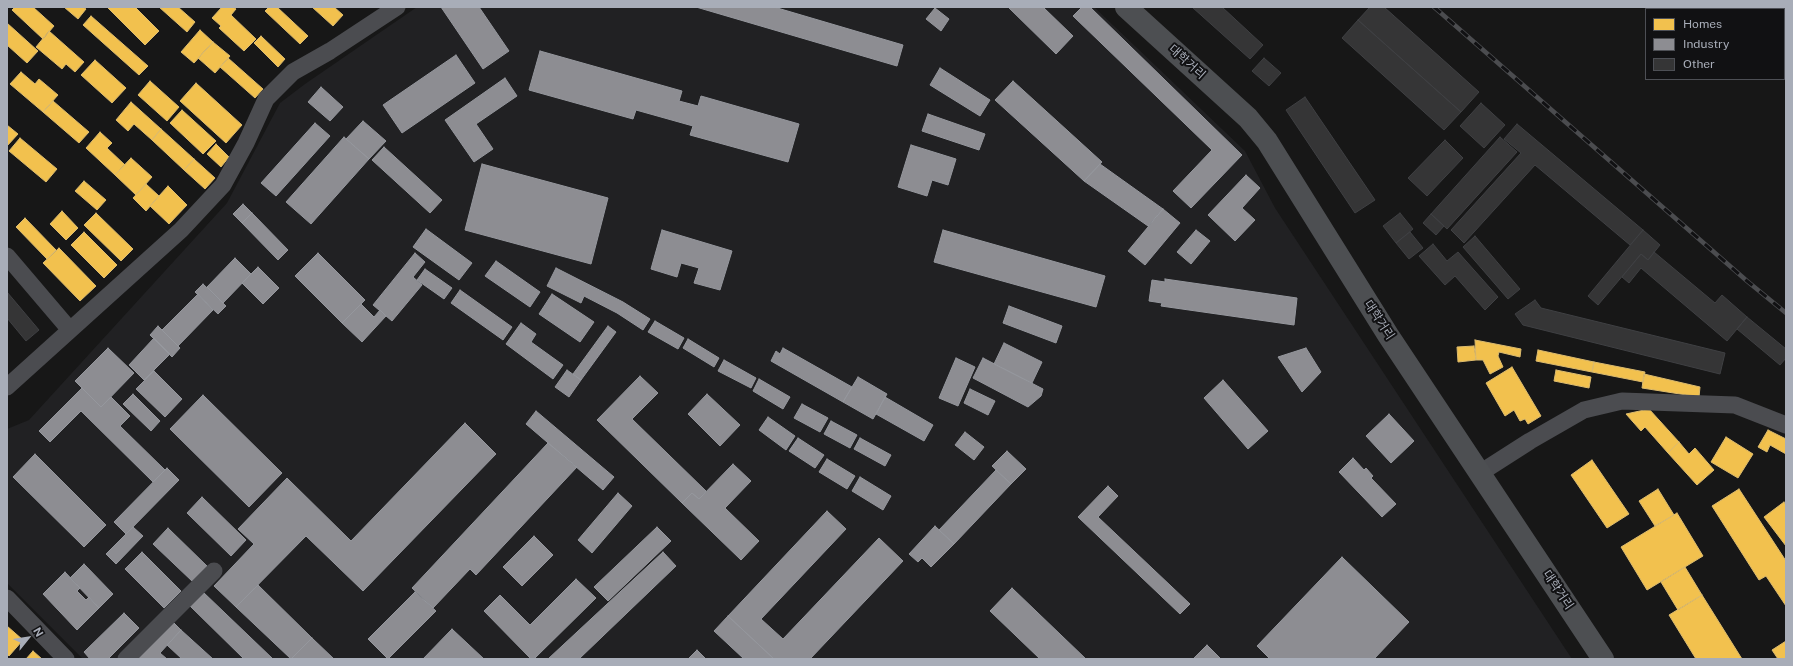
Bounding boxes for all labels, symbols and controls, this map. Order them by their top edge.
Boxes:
legend [1645,8,1785,80]
text: Homes [1683,17,1722,31]
text: Industry [1683,37,1729,51]
street label: 대학거리 [1166,42,1208,82]
text: Other [1683,57,1715,71]
street label: 대학거리 [1361,298,1397,342]
street label: 대학거리 [1540,568,1576,612]
north arrow [8,618,48,658]
text: N [31,625,46,639]

